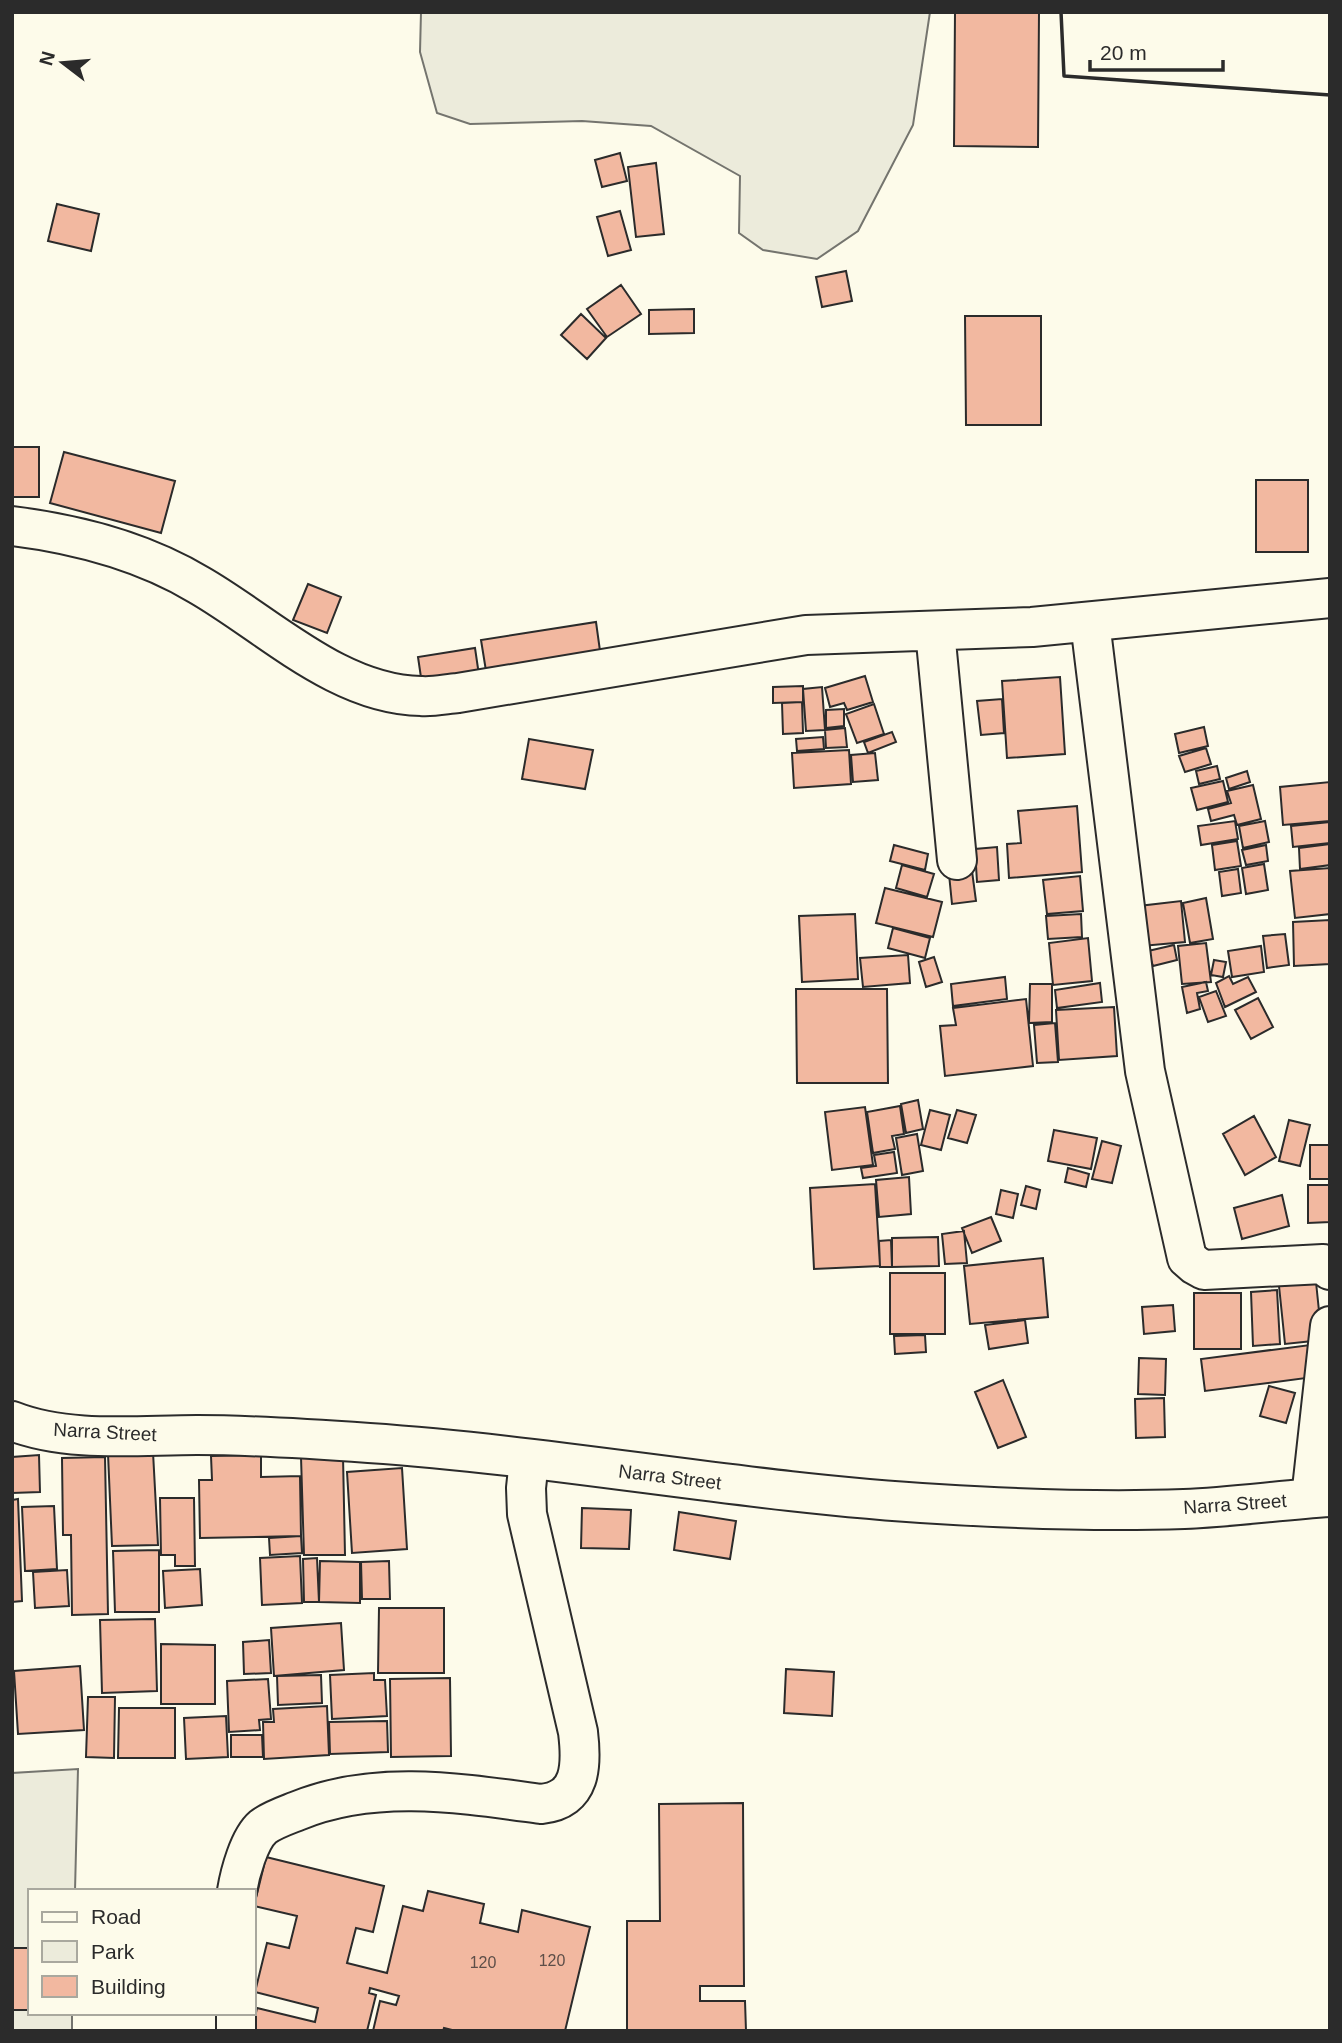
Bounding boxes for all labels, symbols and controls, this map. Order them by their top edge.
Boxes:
north arrow [28,28,98,98]
scale bar [1090,28,1223,72]
text: 20 m [1100,41,1147,64]
text: N [35,49,59,68]
street label: Narra Street [53,1419,158,1445]
street label: Narra Street [617,1460,723,1494]
street label: Narra Street [1183,1490,1288,1518]
legend [28,1889,256,2015]
text: Road [91,1905,141,1928]
text: Park [91,1940,135,1963]
house number: 120 [539,1952,565,1969]
house number: 120 [470,1954,496,1971]
text: Building [91,1975,166,1998]

